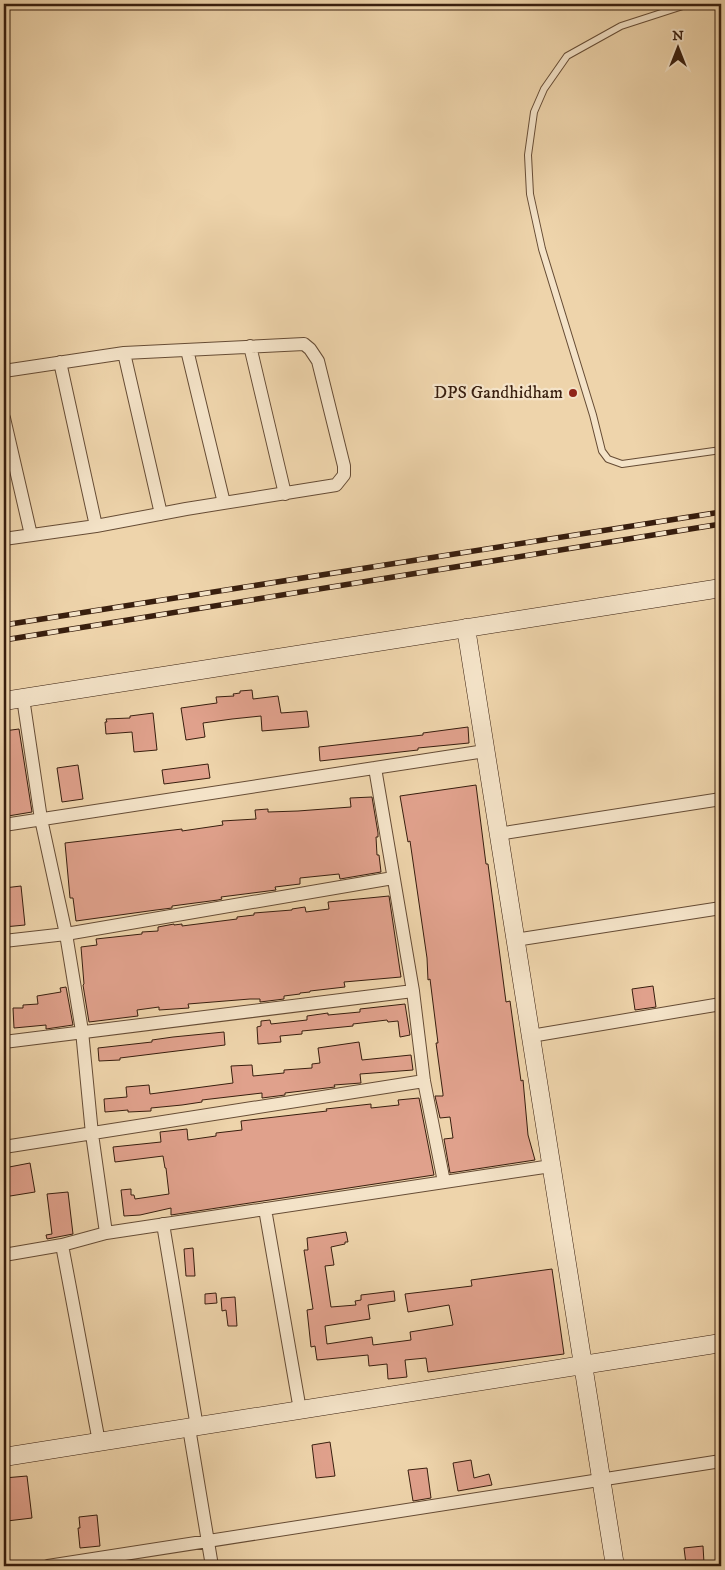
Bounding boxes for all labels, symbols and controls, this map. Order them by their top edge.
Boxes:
north arrow [652,22,702,72]
text: N [672,27,684,45]
place label: DPS Gandhidham [434,382,563,404]
marker: DPS Gandhidham [567,387,579,399]

